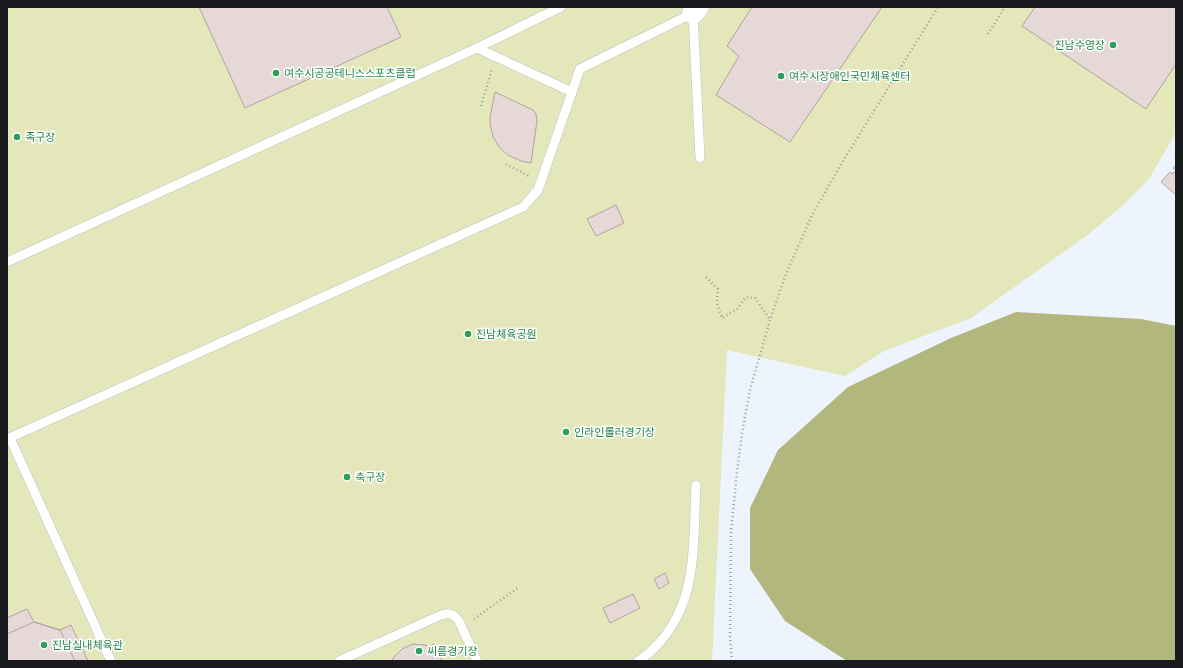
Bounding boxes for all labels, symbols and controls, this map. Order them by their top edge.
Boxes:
place label: 진남수영장 [1054,38,1105,52]
marker: 진남수영장 [1108,40,1118,50]
place label: 여수시공공테니스스포츠클럽 [284,66,416,80]
marker: 여수시공공테니스스포츠클럽 [271,68,281,78]
place label: 여수시장애인국민체육센터 [789,69,910,83]
marker: 여수시장애인국민체육센터 [776,71,786,81]
place label: 족구장 [25,130,55,144]
marker: 족구장 [12,132,22,142]
place label: 진남체육공원 [476,327,537,341]
marker: 진남체육공원 [463,329,473,339]
place label: 인라인롤러경기장 [574,425,655,439]
marker: 인라인롤러경기장 [561,427,571,437]
place label: 축구장 [355,470,385,484]
marker: 축구장 [342,472,352,482]
place label: 진남실내체육관 [52,638,123,652]
marker: 진남실내체육관 [39,640,49,650]
place label: 씨름경기장 [427,644,478,658]
marker: 씨름경기장 [414,646,424,656]

